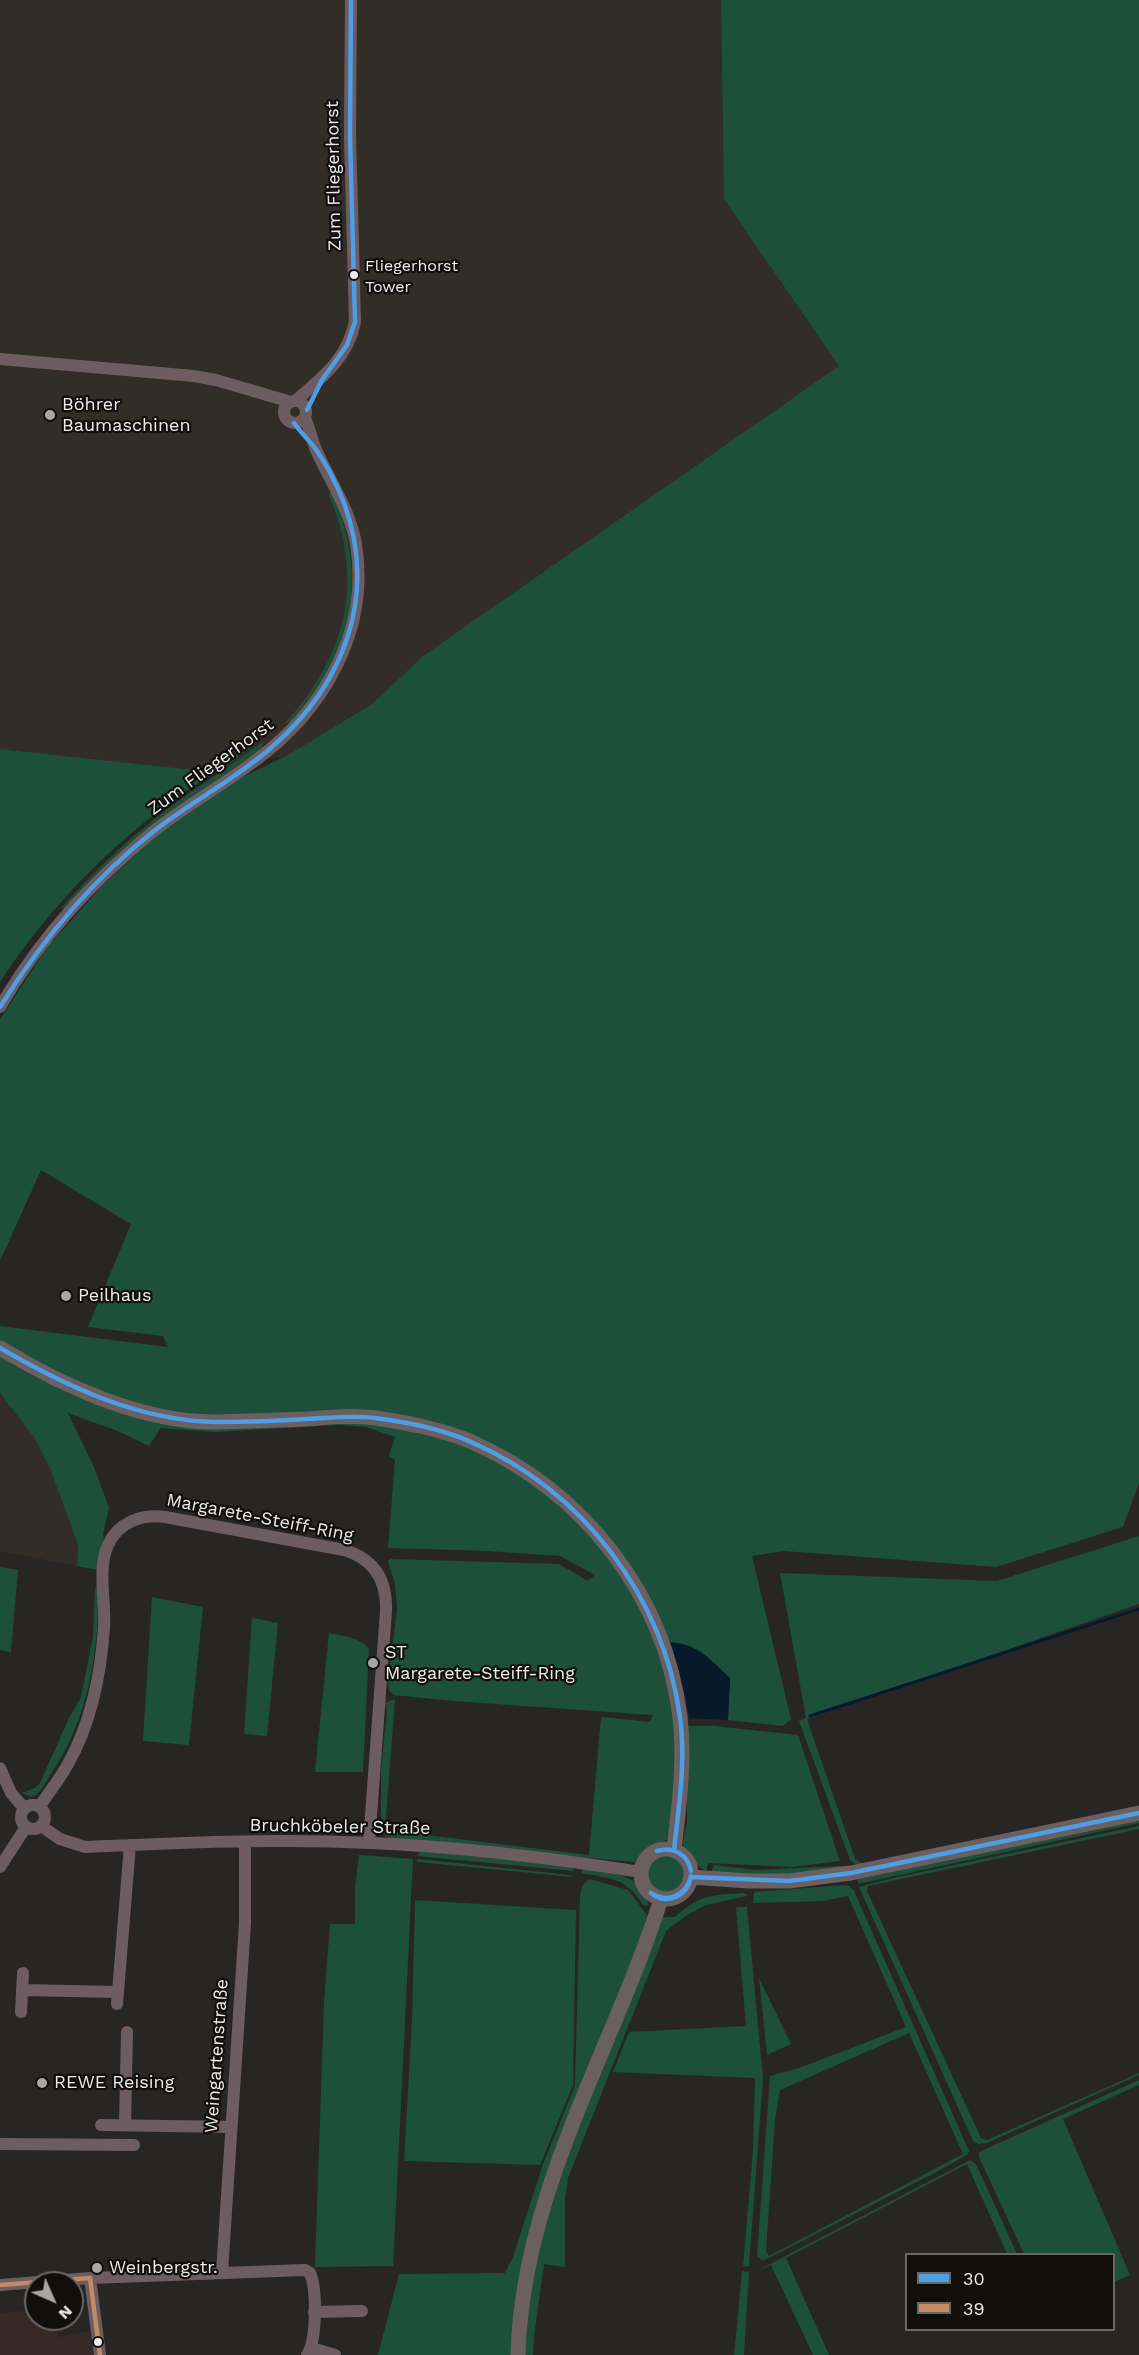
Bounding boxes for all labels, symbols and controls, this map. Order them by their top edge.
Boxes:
street label: Zum Fliegerhorst [322,101,346,251]
place label: Fliegerhorst Tower [365,256,458,294]
marker: Fliegerhorst Tower [348,269,360,281]
place label: Böhrer Baumaschinen [62,394,191,436]
marker: Böhrer Baumaschinen [43,408,57,422]
street label: Zum Fliegerhorst [144,714,278,820]
place label: Peilhaus [78,1285,151,1307]
marker: Peilhaus [59,1289,73,1303]
street label: Margarete-Steiff-Ring [165,1489,355,1547]
place label: ST Margarete-Steiff-Ring [385,1642,575,1684]
marker: ST Margarete-Steiff-Ring [366,1656,380,1670]
street label: Bruchköbeler Straße [249,1815,431,1839]
street label: Weingartenstraße [201,1978,233,2134]
place label: REWE Reising [54,2072,174,2094]
marker: REWE Reising [35,2076,49,2090]
legend [905,2253,1115,2331]
place label: Weinbergstr. [109,2257,218,2279]
marker: Weinbergstr. [90,2261,104,2275]
text: 30 [963,2268,985,2289]
north arrow [24,2271,84,2331]
text: 39 [963,2298,985,2319]
text: N [55,2302,77,2324]
unlabelled marker [92,2336,104,2348]

